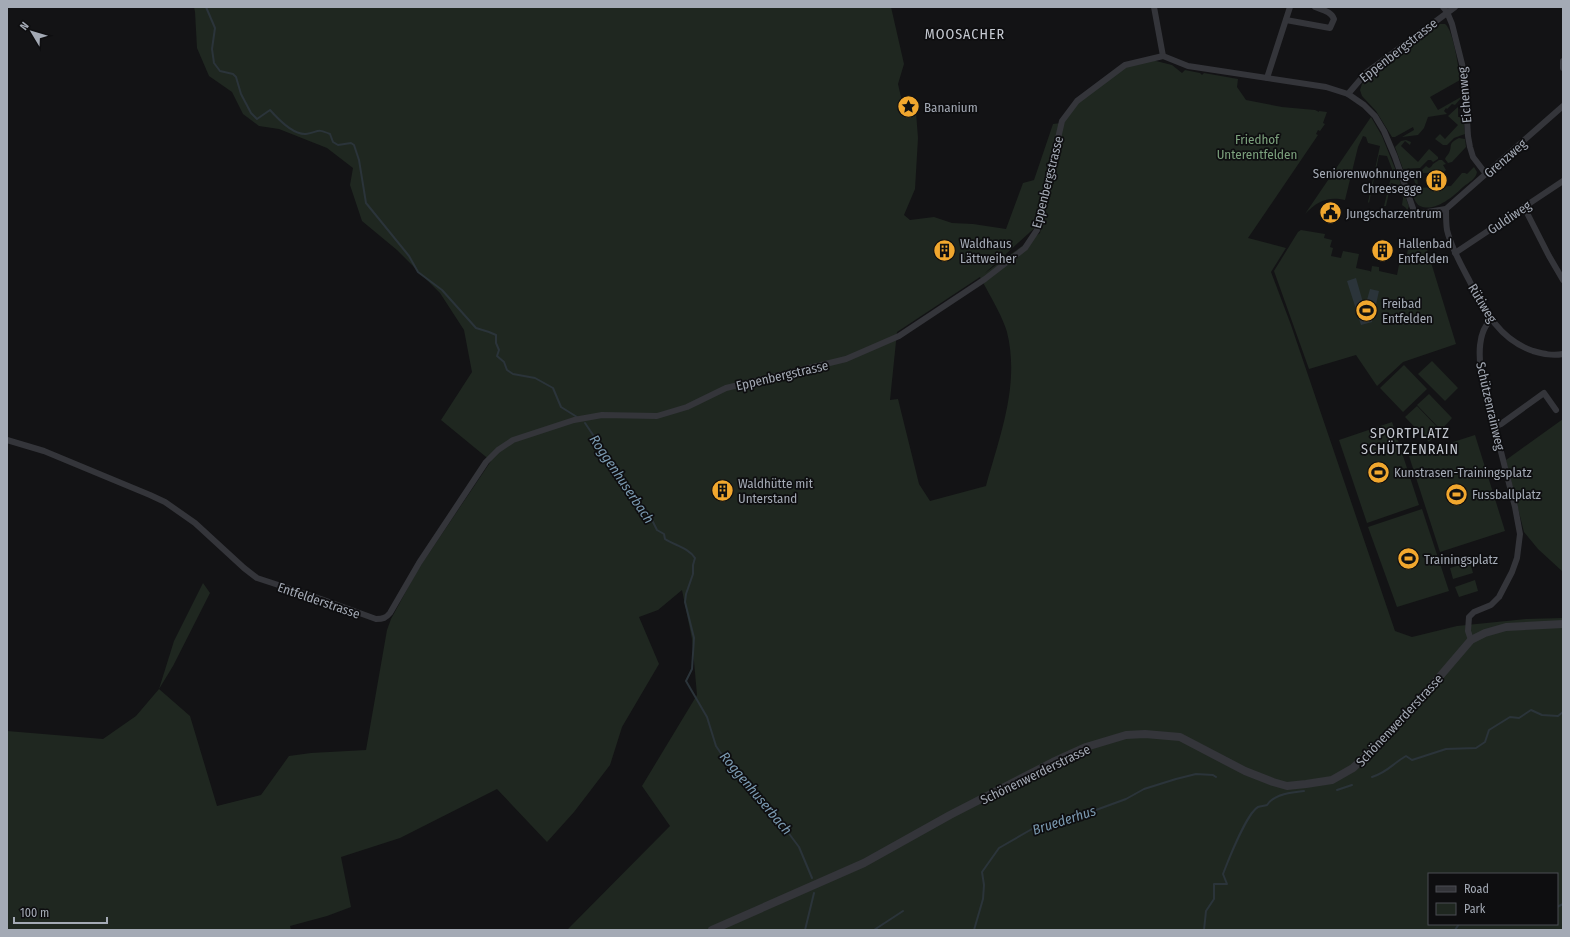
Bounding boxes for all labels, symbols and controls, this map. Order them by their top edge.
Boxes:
north arrow [12,12,52,52]
street label: Eppenbergstrasse [1356,15,1440,85]
text: N [17,20,32,33]
district label: MOOSACHER [925,26,1005,43]
street label: Eichenweg [1455,65,1474,124]
place icon: Bananium [896,94,922,120]
place label: Bananium [924,100,978,115]
park label: Friedhof Unterentfelden [1217,132,1297,162]
street label: Eppenbergstrasse [1029,135,1066,230]
street label: Grenzweg [1481,135,1530,181]
place label: Seniorenwohnungen Chreesegge [1313,166,1422,196]
building icon: Seniorenwohnungen Chreesegge [1424,167,1450,193]
street label: Guldiweg [1485,197,1534,237]
public building icon: Jungscharzentrum [1317,200,1343,226]
place label: Jungscharzentrum [1346,206,1442,221]
place label: Waldhaus Lättweiher [960,236,1017,266]
place label: Hallenbad Entfelden [1398,236,1452,266]
building icon: Waldhaus Lättweiher [931,237,957,263]
building icon: Hallenbad Entfelden [1370,237,1396,263]
street label: Rütiweg [1465,281,1500,326]
place label: Freibad Entfelden [1382,296,1433,326]
sports icon: Freibad Entfelden [1354,297,1380,323]
street label: Eppenbergstrasse [734,358,830,393]
street label: Schützenrainweg [1473,361,1508,452]
district label: SPORTPLATZ SCHÜTZENRAIN [1361,425,1459,458]
water label: Roggenhuserbach [586,432,657,527]
sports icon: Kunstrasen-Trainingsplatz [1366,459,1392,485]
place label: Kunstrasen-Trainingsplatz [1394,465,1532,480]
place label: Waldhütte mit Unterstand [738,476,814,506]
building icon: Waldhütte mit Unterstand [710,477,736,503]
sports icon: Fussballplatz [1444,481,1470,507]
place label: Fussballplatz [1472,487,1541,502]
sports icon: Trainingsplatz [1396,546,1422,572]
place label: Trainingsplatz [1424,552,1498,567]
street label: Entfelderstrasse [276,579,362,622]
street label: Schönenwerderstrasse [1353,671,1446,769]
street label: Schönenwerderstrasse [978,741,1093,808]
water label: Roggenhuserbach [716,748,795,838]
water label: Bruederhus [1030,802,1098,839]
legend [1428,873,1558,925]
text: Road [1464,882,1489,896]
scale bar [14,899,107,925]
text: Park [1464,902,1486,916]
text: 100 m [20,906,49,920]

